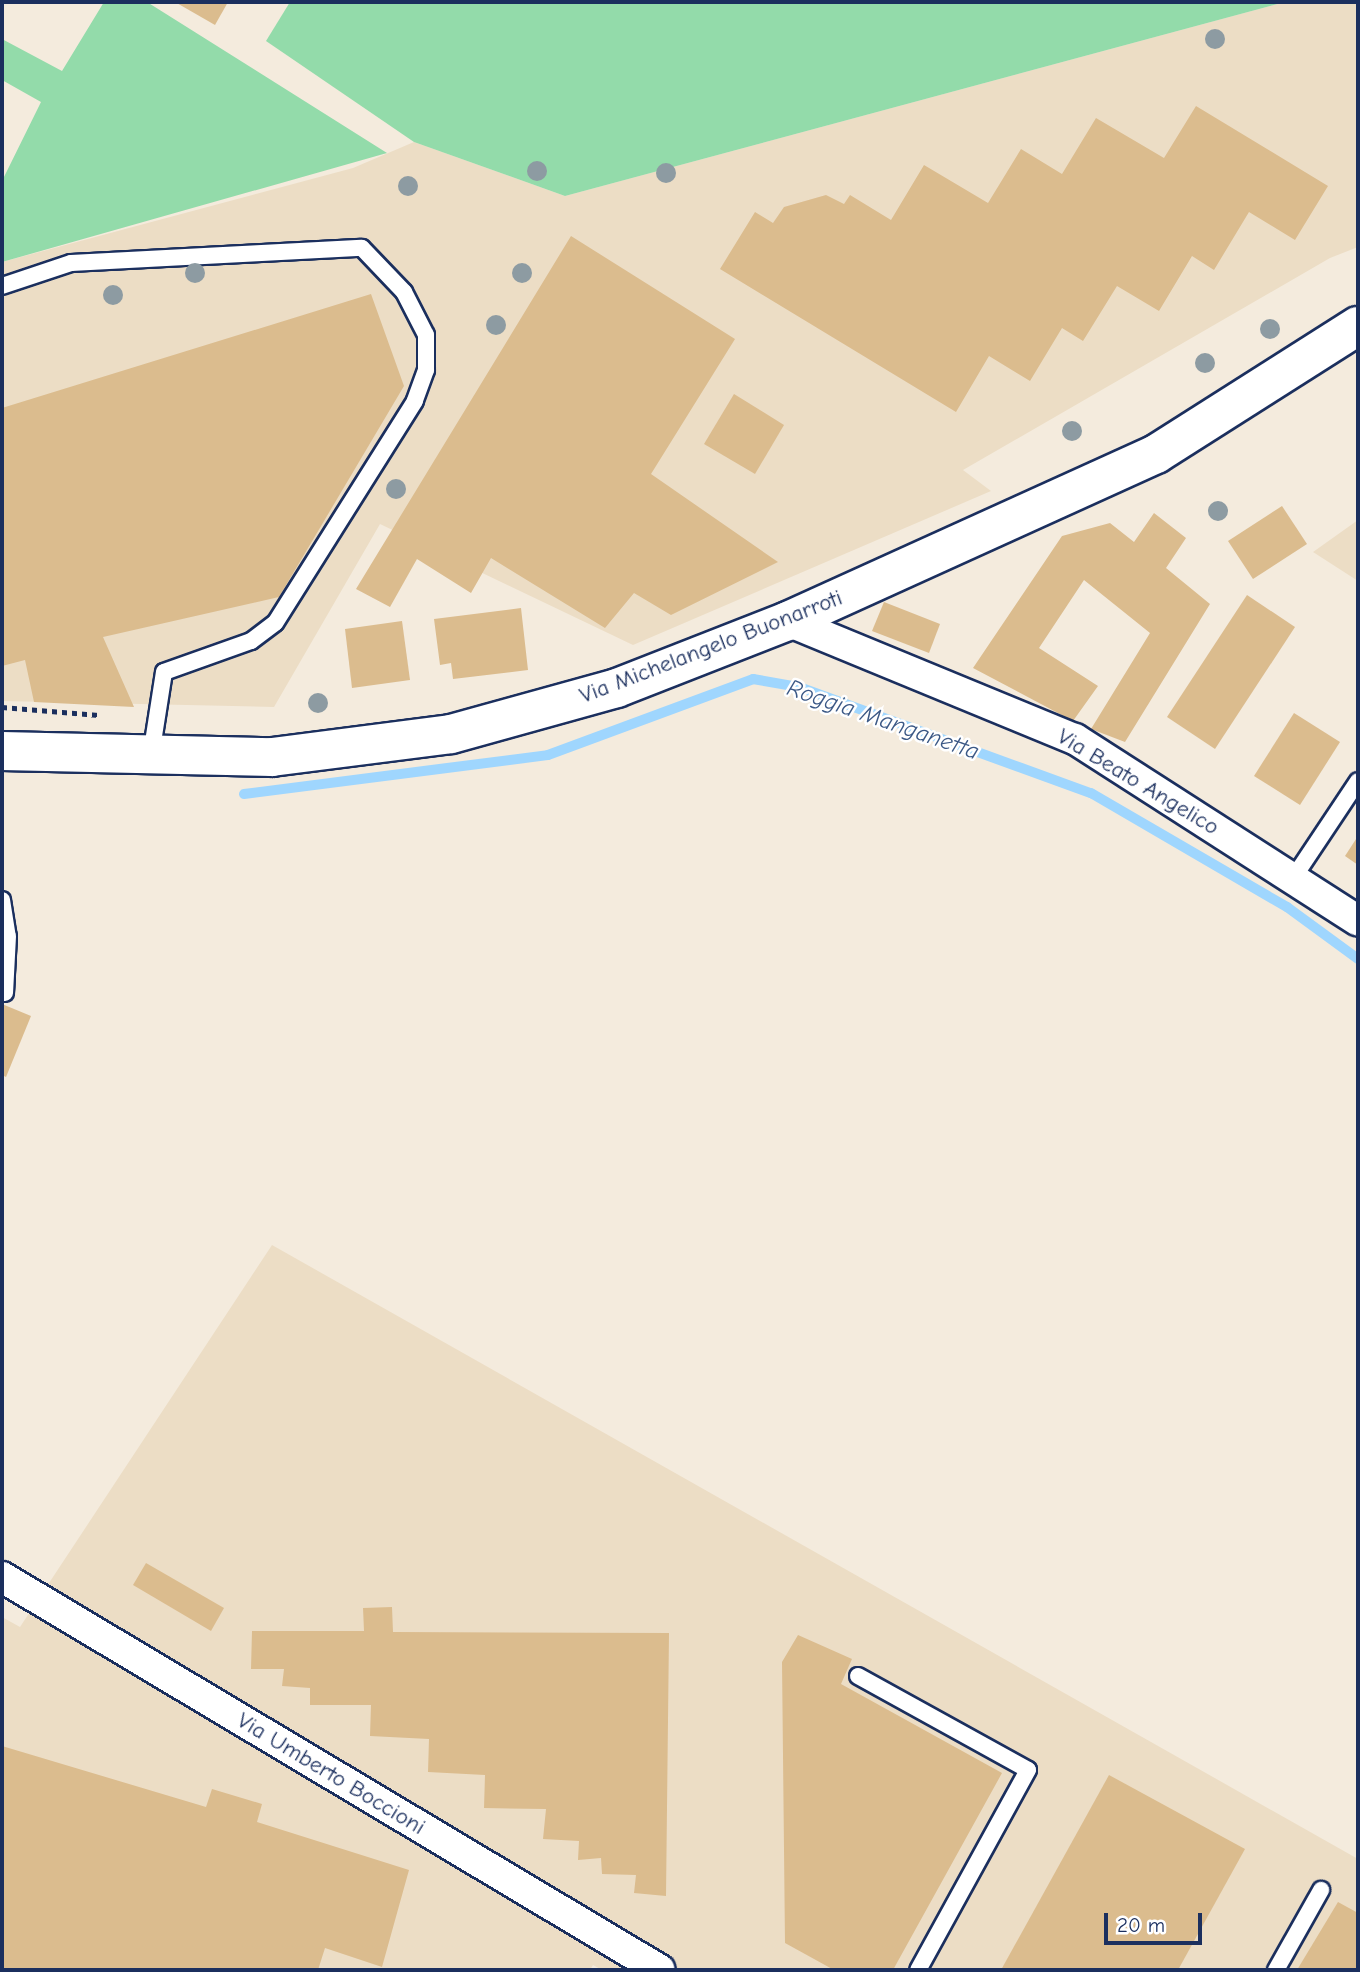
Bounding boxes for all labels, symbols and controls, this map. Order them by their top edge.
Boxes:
street label: Via Michelangelo Buonarroti [576,584,846,710]
water label: Roggia Manganetta [783,674,983,766]
street label: Via Beato Angelico [1052,723,1224,841]
street label: Via Umberto Boccioni [232,1707,430,1841]
scale bar [1108,1898,1206,1942]
text: 20 m [1117,1913,1165,1937]

